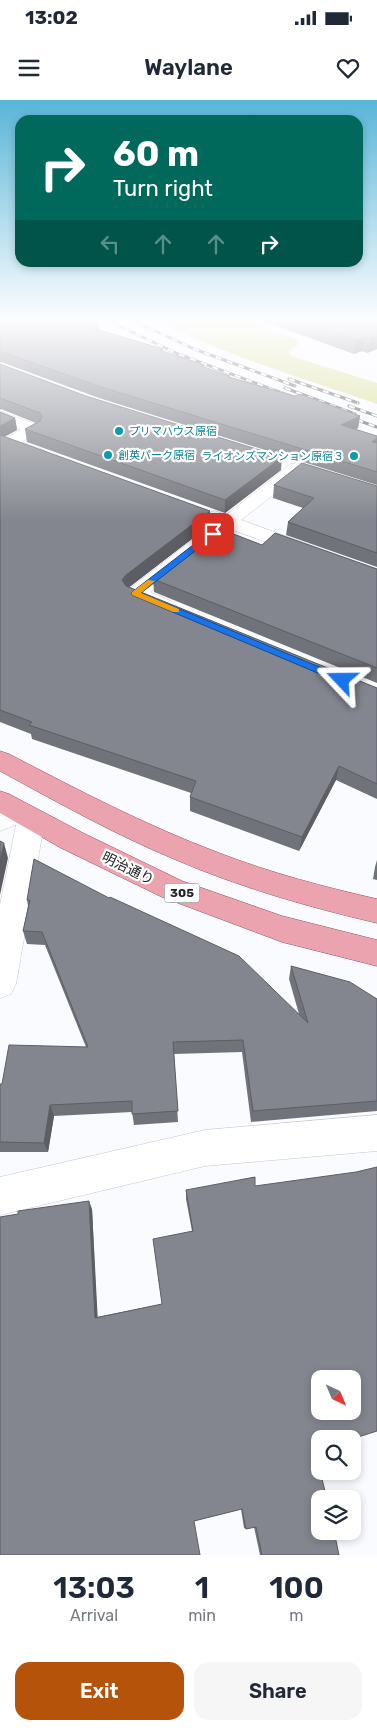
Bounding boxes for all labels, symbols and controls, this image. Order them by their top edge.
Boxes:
text: 13:02 [25,6,78,29]
icon: menu [15,54,43,82]
text: Waylane [144,54,233,81]
icon: heart [334,54,362,82]
text: 60 m [113,133,199,175]
icon: right [30,135,95,200]
text: Turn right [113,175,213,202]
icon: left [96,230,124,258]
icon: ahead [149,230,177,258]
icon: ahead [202,230,230,258]
icon: right [255,230,283,258]
marker: プリマハウス原宿 [113,425,125,437]
place label: プリマハウス原宿 [129,425,217,438]
marker: 創英パーク原宿 [102,449,114,461]
place label: 創英パーク原宿 [118,449,195,462]
place label: ライオンズマンション原宿３ [201,450,344,463]
marker: ライオンズマンション原宿３ [348,450,360,462]
pin [192,513,234,555]
icon: arrive [199,520,227,548]
position arrow [315,653,367,705]
street label: 明治通り [99,849,157,888]
road number: 305 [164,884,200,902]
north arrow [311,1370,361,1420]
map controls [311,1370,361,1540]
button: search [311,1430,361,1480]
button: layers [311,1490,361,1540]
text: 13:03 [53,1570,135,1606]
text: 1 [195,1570,209,1606]
text: 100 [269,1570,324,1606]
text: Arrival [70,1606,118,1625]
text: min [188,1606,216,1625]
text: m [289,1606,304,1625]
button: Exit [15,1662,184,1720]
button: Share [194,1662,362,1720]

